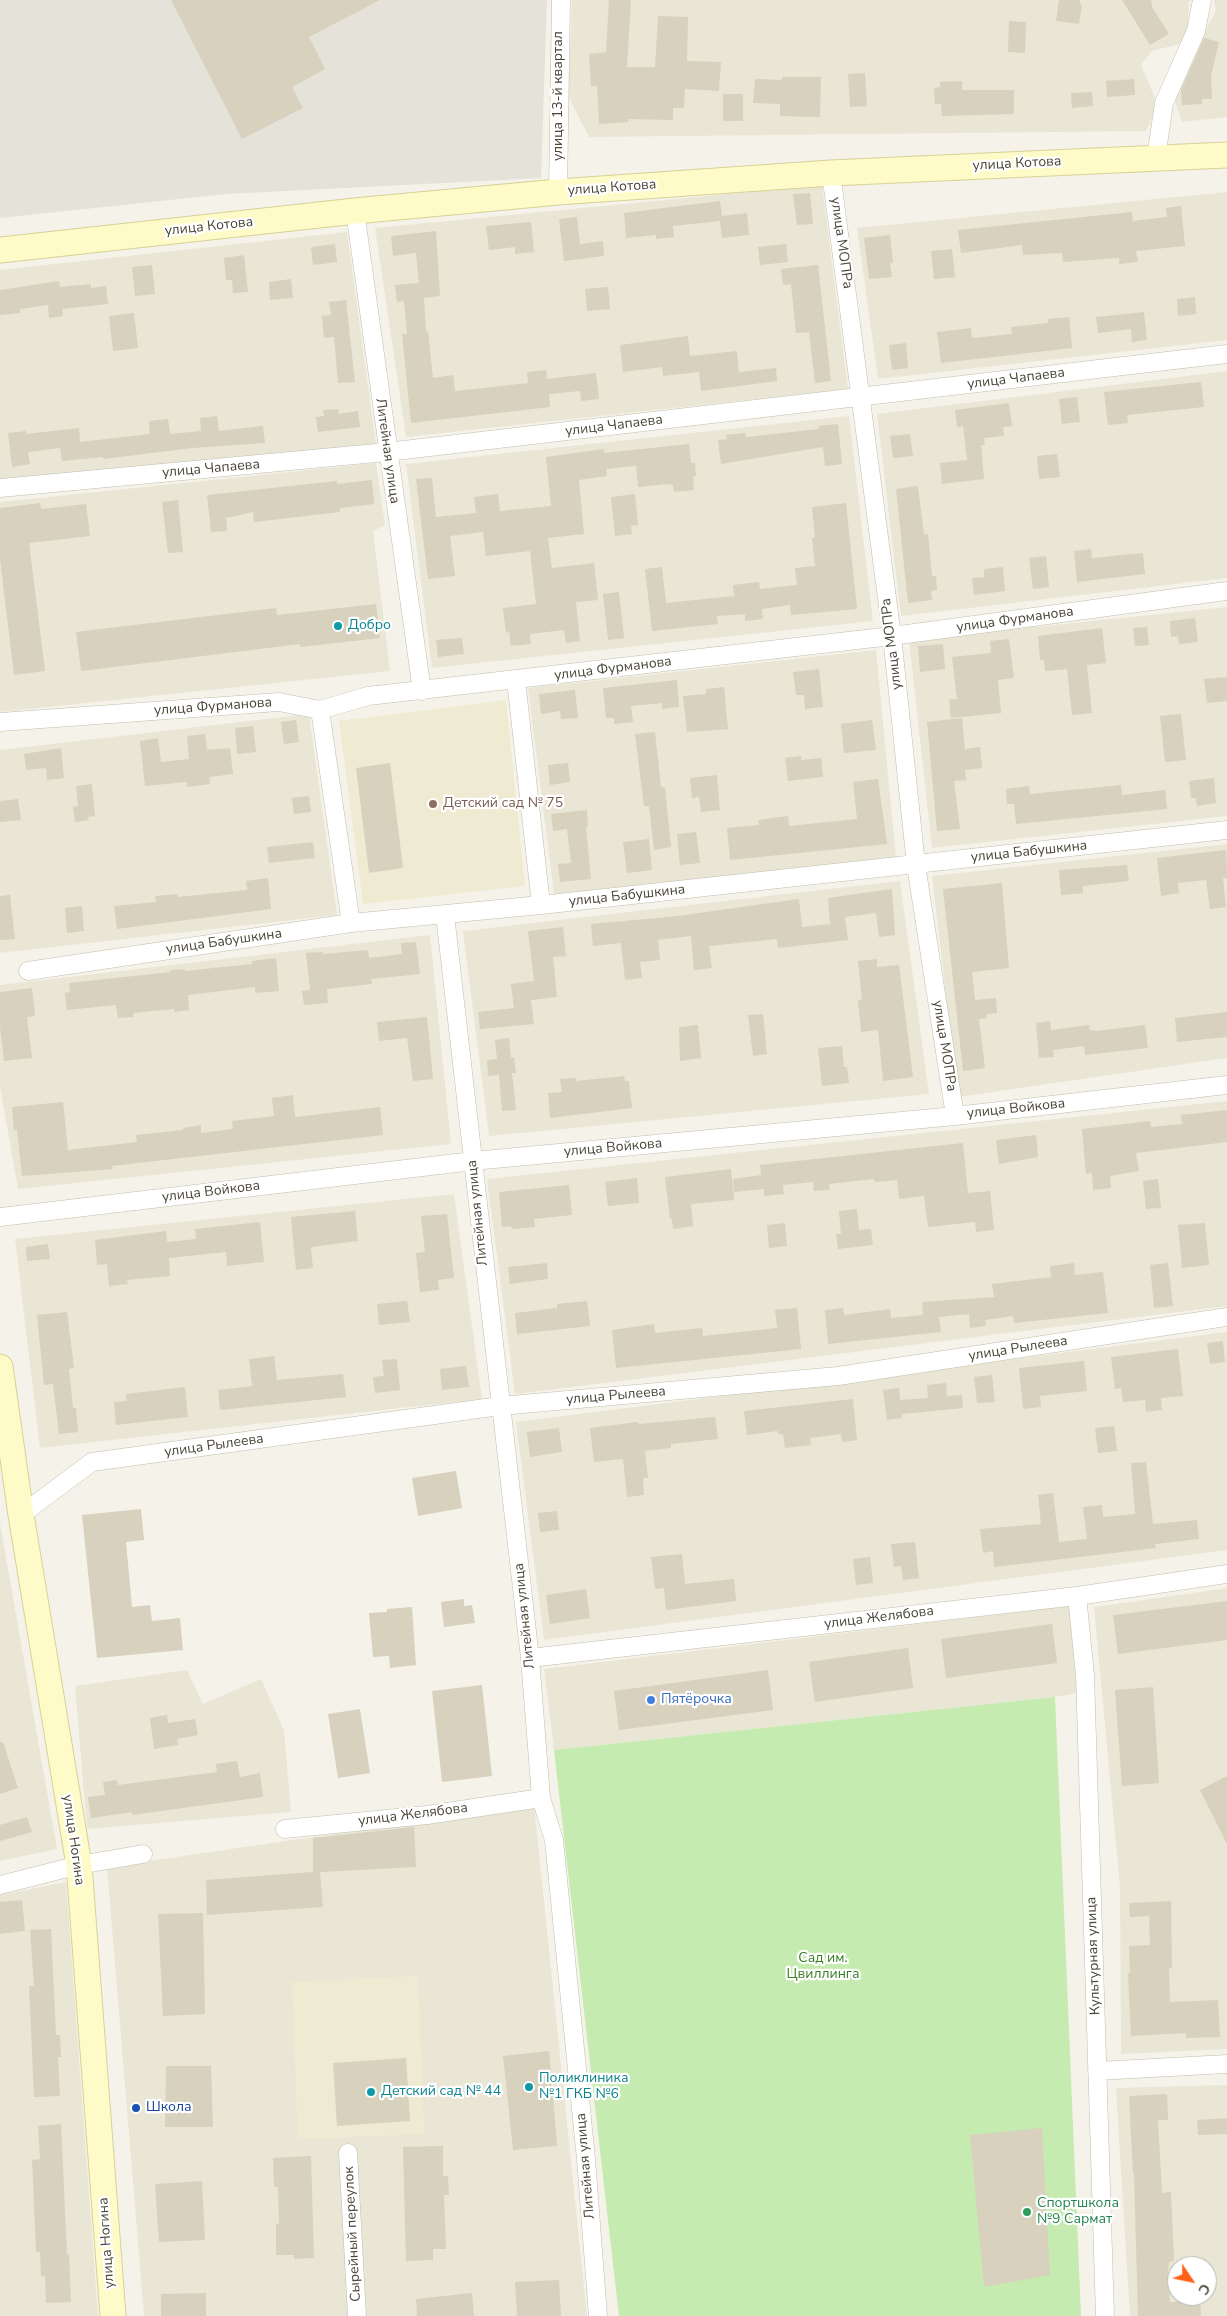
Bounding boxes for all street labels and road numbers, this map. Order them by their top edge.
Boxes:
street label: улица 13-й квартал [551,31,567,161]
street label: улица Котова [972,153,1062,175]
street label: улица Котова [567,177,657,199]
street label: улица МОПРа [826,196,856,290]
street label: улица Котова [164,214,254,240]
street label: улица Чапаева [966,365,1066,393]
street label: Литейная улица [371,397,403,505]
street label: улица Чапаева [564,412,664,440]
street label: улица Чапаева [161,456,261,482]
street label: улица МОПРа [878,597,906,691]
street label: улица Фурманова [955,603,1075,637]
street label: улица Фурманова [553,653,673,685]
street label: улица Фурманова [153,694,273,720]
street label: улица Бабушкина [970,838,1088,866]
street label: улица Бабушкина [568,882,686,910]
street label: улица Бабушкина [165,926,283,958]
street label: улица МОПРа [928,999,960,1093]
street label: улица Войкова [966,1095,1066,1123]
street label: улица Войкова [563,1135,663,1161]
street label: Литейная улица [464,1159,492,1267]
street label: улица Войкова [161,1178,261,1206]
street label: улица Рылеева [967,1333,1069,1365]
street label: улица Рылеева [565,1383,667,1409]
street label: улица Рылеева [163,1431,265,1461]
street label: Литейная улица [511,1562,539,1670]
street label: улица Желябова [823,1603,935,1633]
street label: улица Ногина [58,1794,88,1886]
street label: улица Желябова [357,1800,469,1830]
street label: Культурная улица [1084,1896,1104,2016]
street label: Литейная улица [573,2112,599,2220]
street label: Сырейный переулок [341,2166,365,2302]
street label: улица Ногина [95,2197,119,2289]

